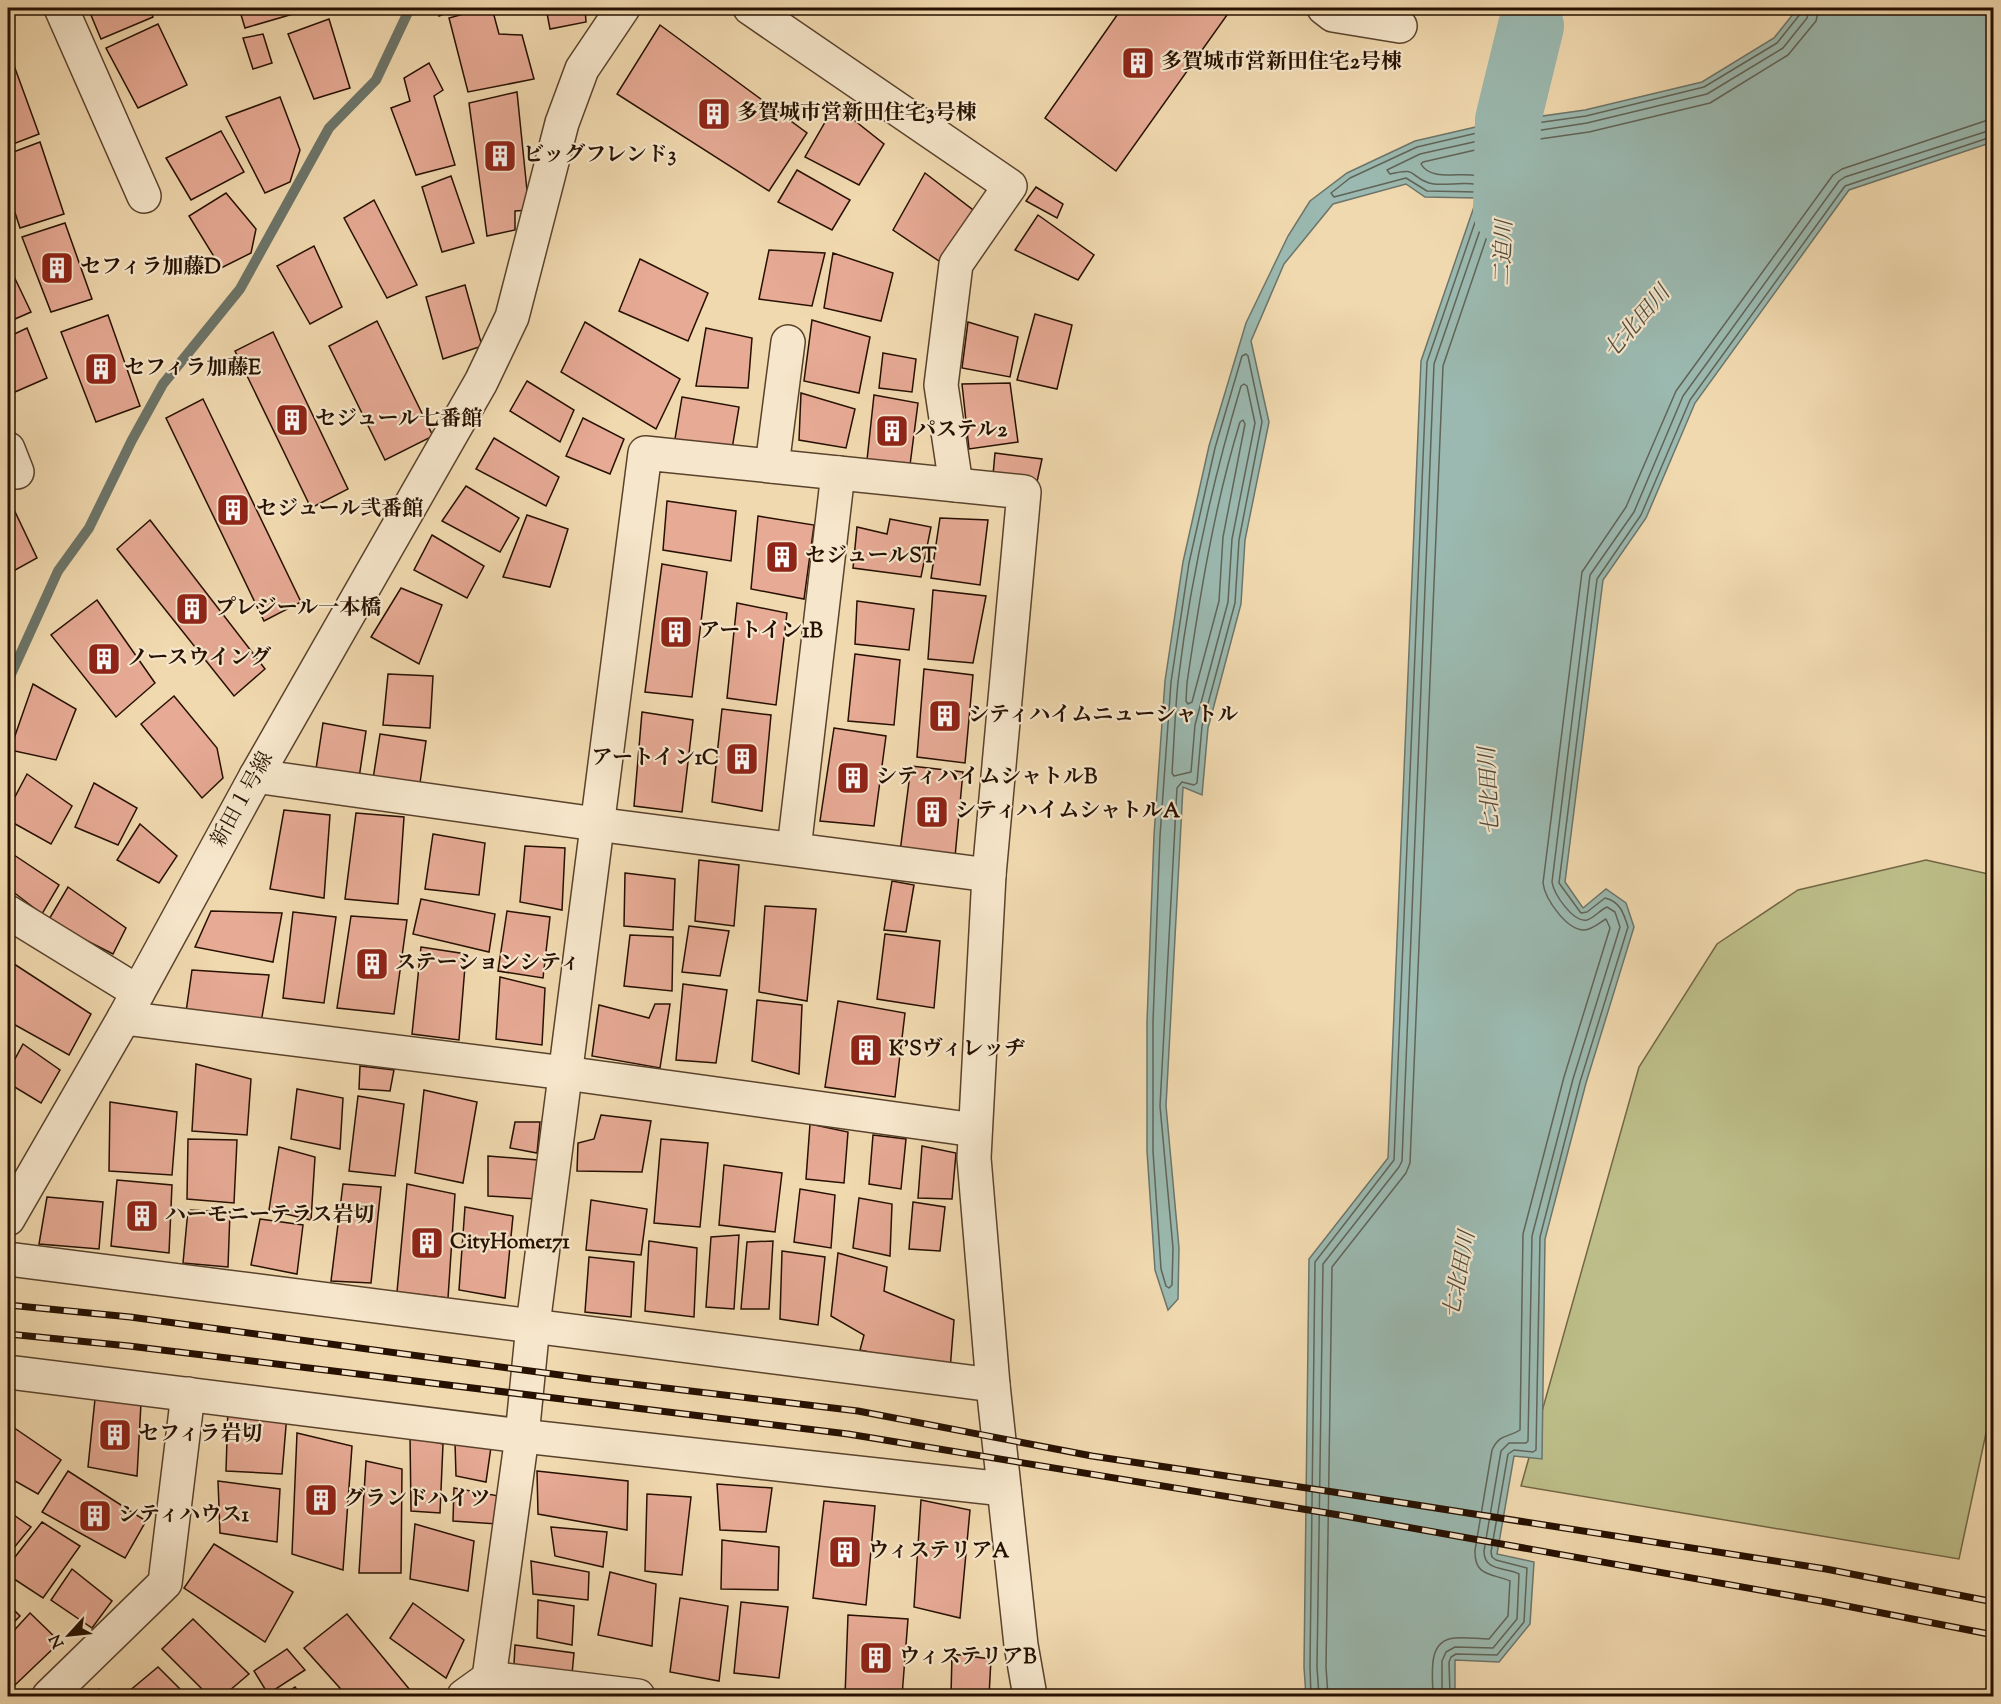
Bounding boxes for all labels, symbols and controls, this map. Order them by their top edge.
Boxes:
building icon: 多賀城市営新田住宅2号棟 [1120,45,1156,81]
place label: 多賀城市営新田住宅2号棟 [1161,48,1402,78]
building icon: 多賀城市営新田住宅3号棟 [696,96,732,132]
place label: 多賀城市営新田住宅3号棟 [737,99,976,129]
building icon: ビッグフレンド3 [482,138,518,174]
place label: ビッグフレンド3 [523,141,676,171]
water label: 二迫川 [1488,217,1522,287]
building icon: セフィラ加藤D [39,250,75,286]
place label: セフィラ加藤D [80,253,221,283]
water label: 七北田川 [1597,278,1680,367]
building icon: セフィラ加藤E [83,351,119,387]
place label: セフィラ加藤E [124,354,261,384]
building icon: セジュール七番館 [274,402,310,438]
place label: セジュール七番館 [315,405,482,435]
building icon: パステル2 [874,413,910,449]
place label: パステル2 [915,416,1008,446]
building icon: セジュール弐番館 [215,492,251,528]
place label: セジュール弐番館 [256,495,423,525]
building icon: セジュールST [764,539,800,575]
place label: セジュールST [805,542,937,572]
building icon: プレジール一本橋 [174,591,210,627]
place label: プレジール一本橋 [215,594,381,624]
building icon: アートイン1B [658,614,694,650]
place label: アートイン1B [699,617,823,647]
building icon: ノースウイング [86,641,122,677]
place label: ノースウイング [127,644,271,674]
building icon: シティハイムニューシャトル [927,698,963,734]
place label: シティハイムニューシャトル [968,701,1238,731]
building icon: アートイン1C [724,741,760,777]
place label: アートイン1C [592,744,719,774]
water label: 七北田川 [1473,744,1509,836]
street label: 新田１号線 [204,747,282,853]
building icon: シティハイムシャトルB [835,760,871,796]
place label: シティハイムシャトルB [876,763,1098,793]
building icon: シティハイムシャトルA [914,794,950,830]
place label: シティハイムシャトルA [955,797,1181,827]
building icon: ステーションシティ [354,946,390,982]
place label: ステーションシティ [395,949,581,979]
building icon: K'Sヴィレッヂ [848,1032,884,1068]
place label: K'Sヴィレッヂ [889,1035,1025,1065]
building icon: ハーモニーテラス岩切 [124,1198,160,1234]
place label: ハーモニーテラス岩切 [165,1201,374,1231]
building icon: CityHome171 [409,1225,445,1261]
water label: 七北田川 [1437,1227,1485,1321]
place label: CityHome171 [450,1228,571,1258]
building icon: セフィラ岩切 [97,1417,133,1453]
place label: セフィラ岩切 [138,1420,262,1450]
building icon: グランドハイツ [303,1482,339,1518]
place label: グランドハイツ [344,1485,491,1515]
building icon: シティハウス1 [77,1498,113,1534]
place label: シティハウス1 [118,1501,250,1531]
building icon: ウィステリアA [827,1534,863,1570]
place label: ウィステリアA [868,1537,1010,1567]
north arrow [39,1605,99,1665]
text: N [45,1630,71,1652]
building icon: ウィステリアB [858,1640,894,1676]
place label: ウィステリアB [899,1643,1037,1673]

